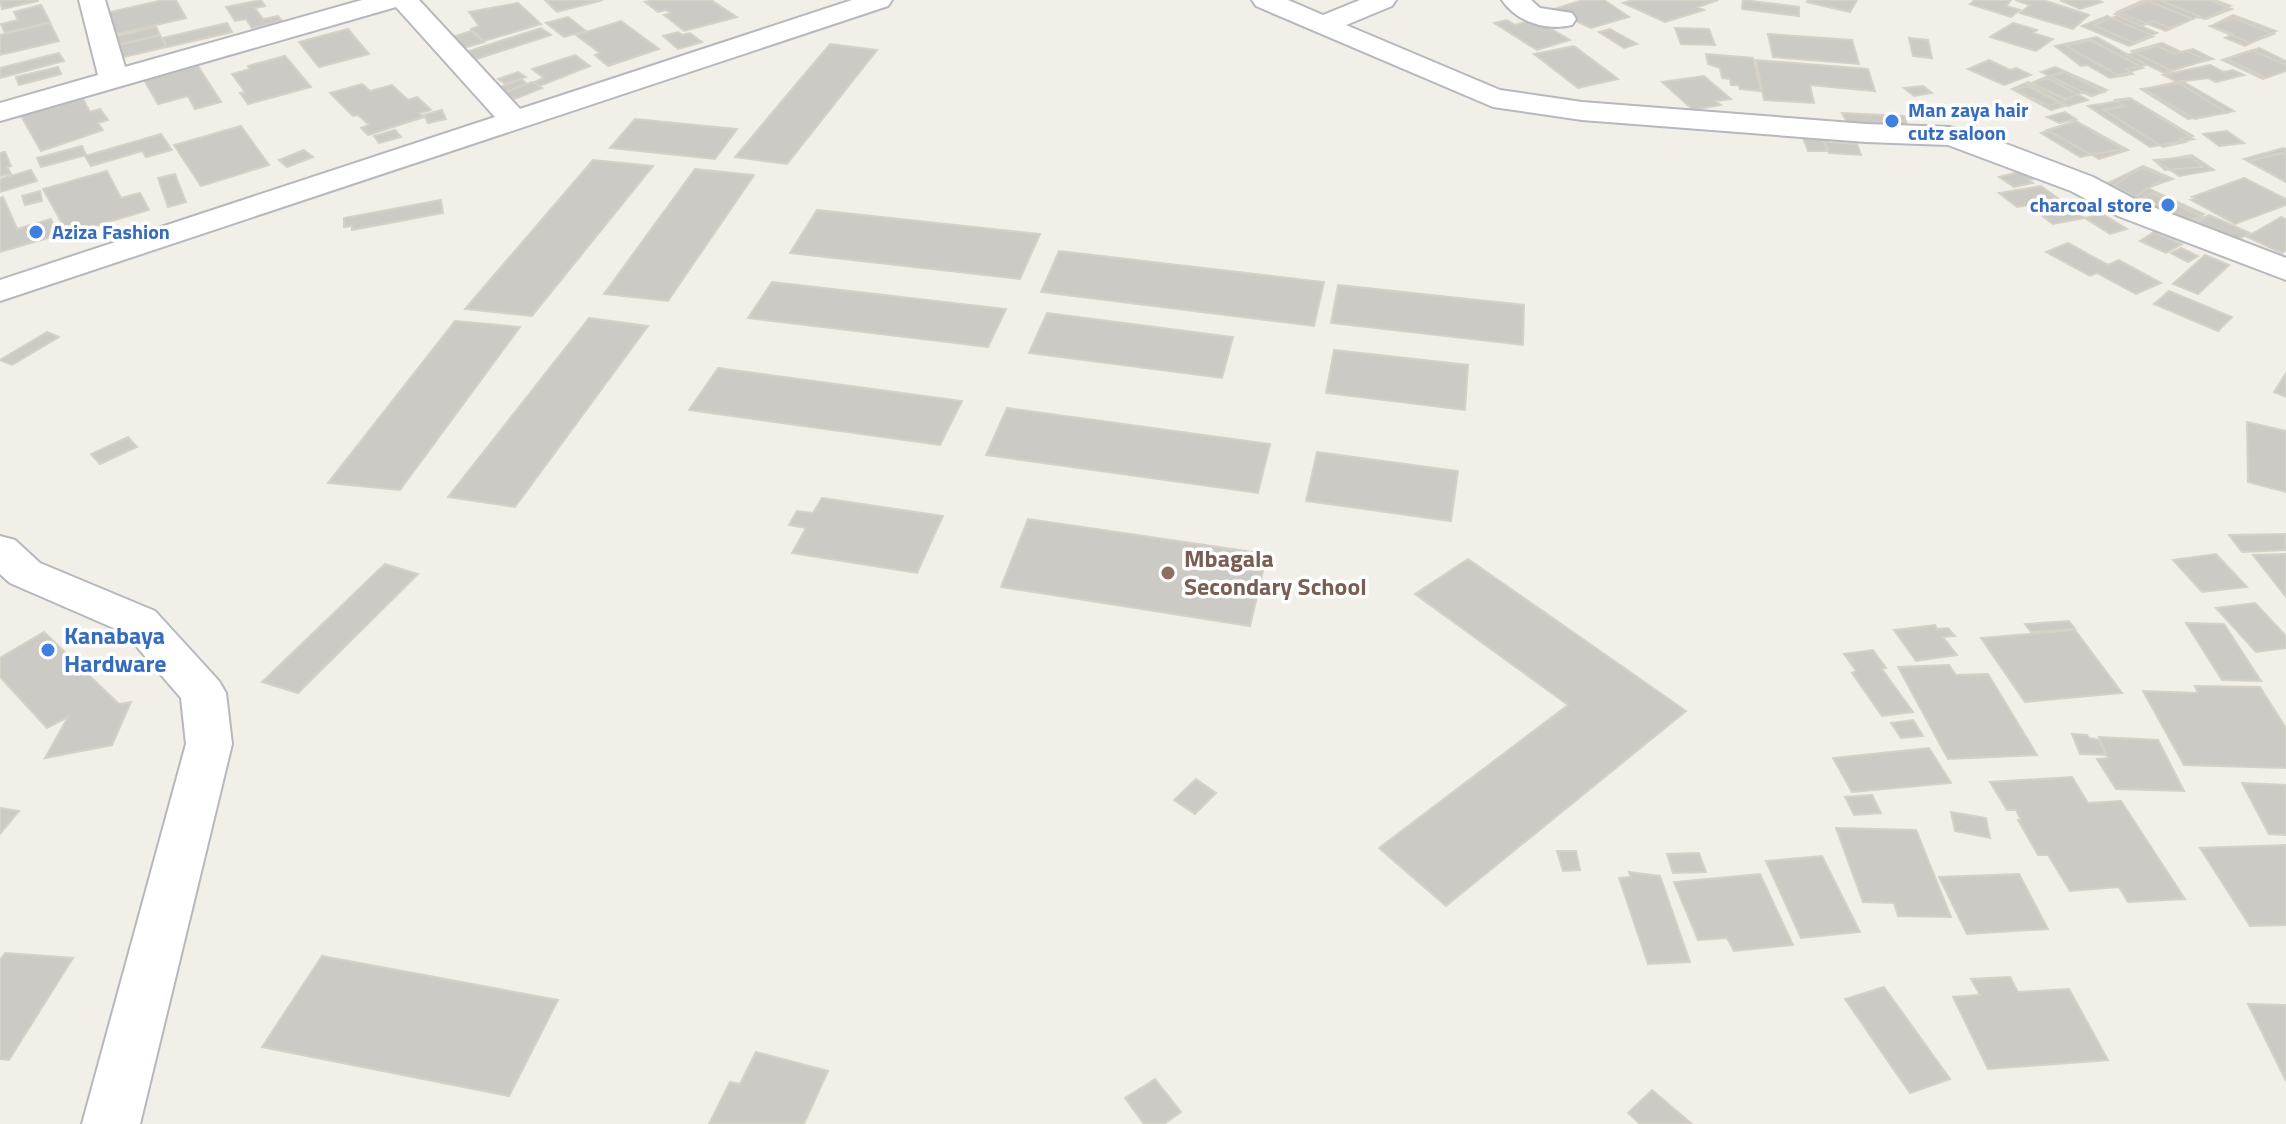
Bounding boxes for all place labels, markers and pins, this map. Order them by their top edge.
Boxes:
place label: Man zaya hair cutz saloon [1908,94,2029,148]
marker: Man zaya hair cutz saloon [1883,112,1901,130]
place label: charcoal store [2030,189,2152,220]
marker: charcoal store [2159,196,2177,214]
place label: Aziza Fashion [52,216,170,247]
marker: Aziza Fashion [27,223,45,241]
place label: Mbagala Secondary School [1184,540,1367,604]
marker: Mbagala Secondary School [1159,564,1177,582]
place label: Kanabaya Hardware [64,617,167,681]
marker: Kanabaya Hardware [39,641,57,659]

